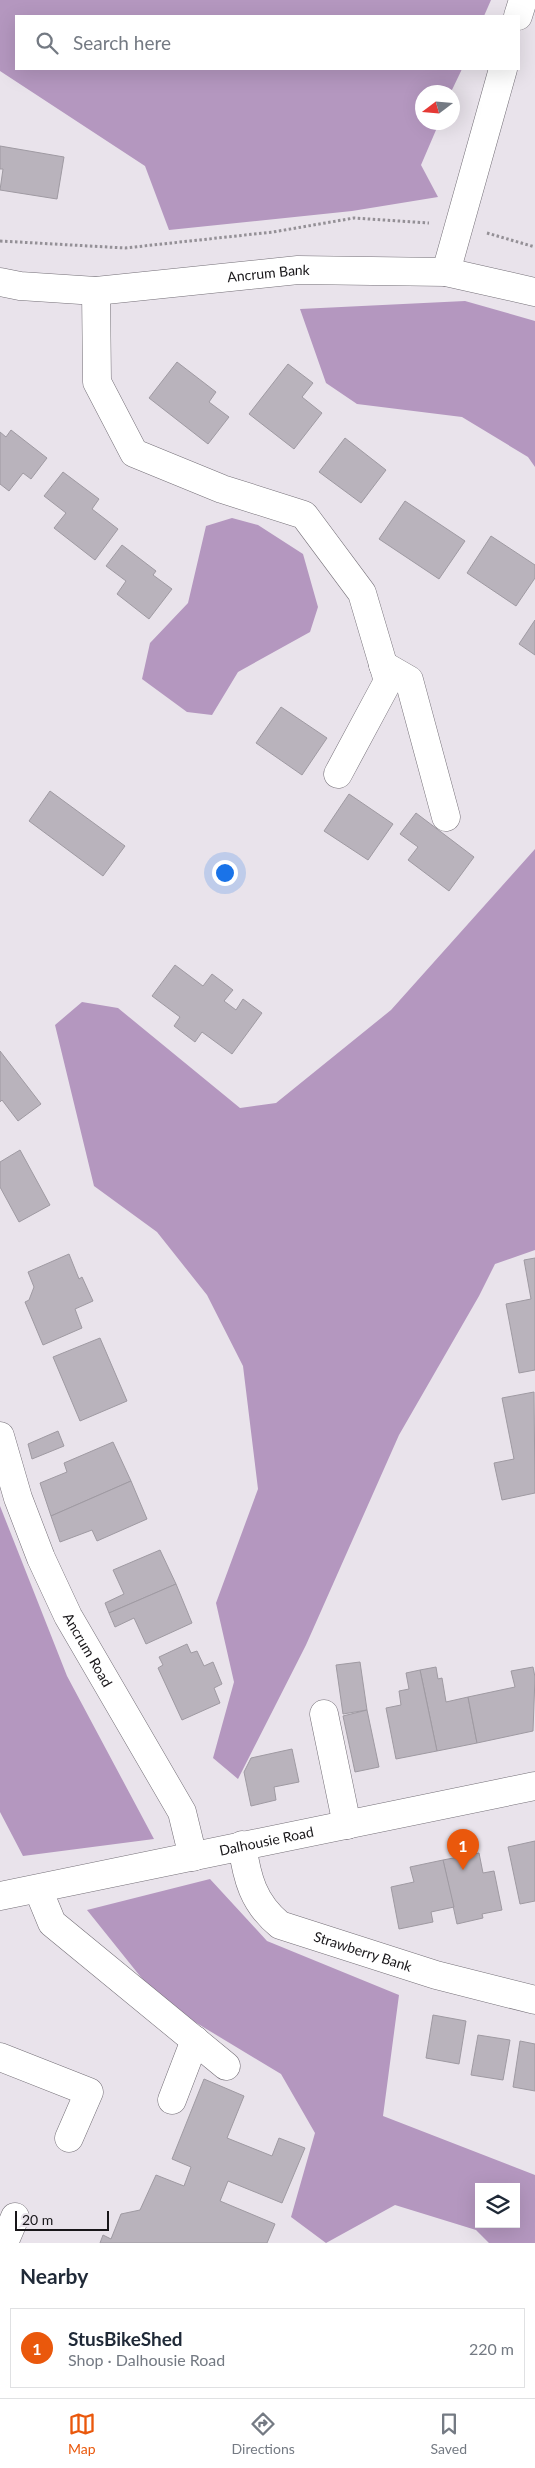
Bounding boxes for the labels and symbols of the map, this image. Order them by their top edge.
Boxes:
north arrow [415,85,460,130]
street label: Ancrum Bank [226,261,311,285]
your location [212,860,238,886]
street label: Ancrum Road [60,1609,116,1690]
street label: Dalhousie Road [218,1823,315,1859]
pin: 1 [447,1829,479,1870]
street label: Strawberry Bank [312,1927,415,1975]
scale bar [15,2208,109,2231]

